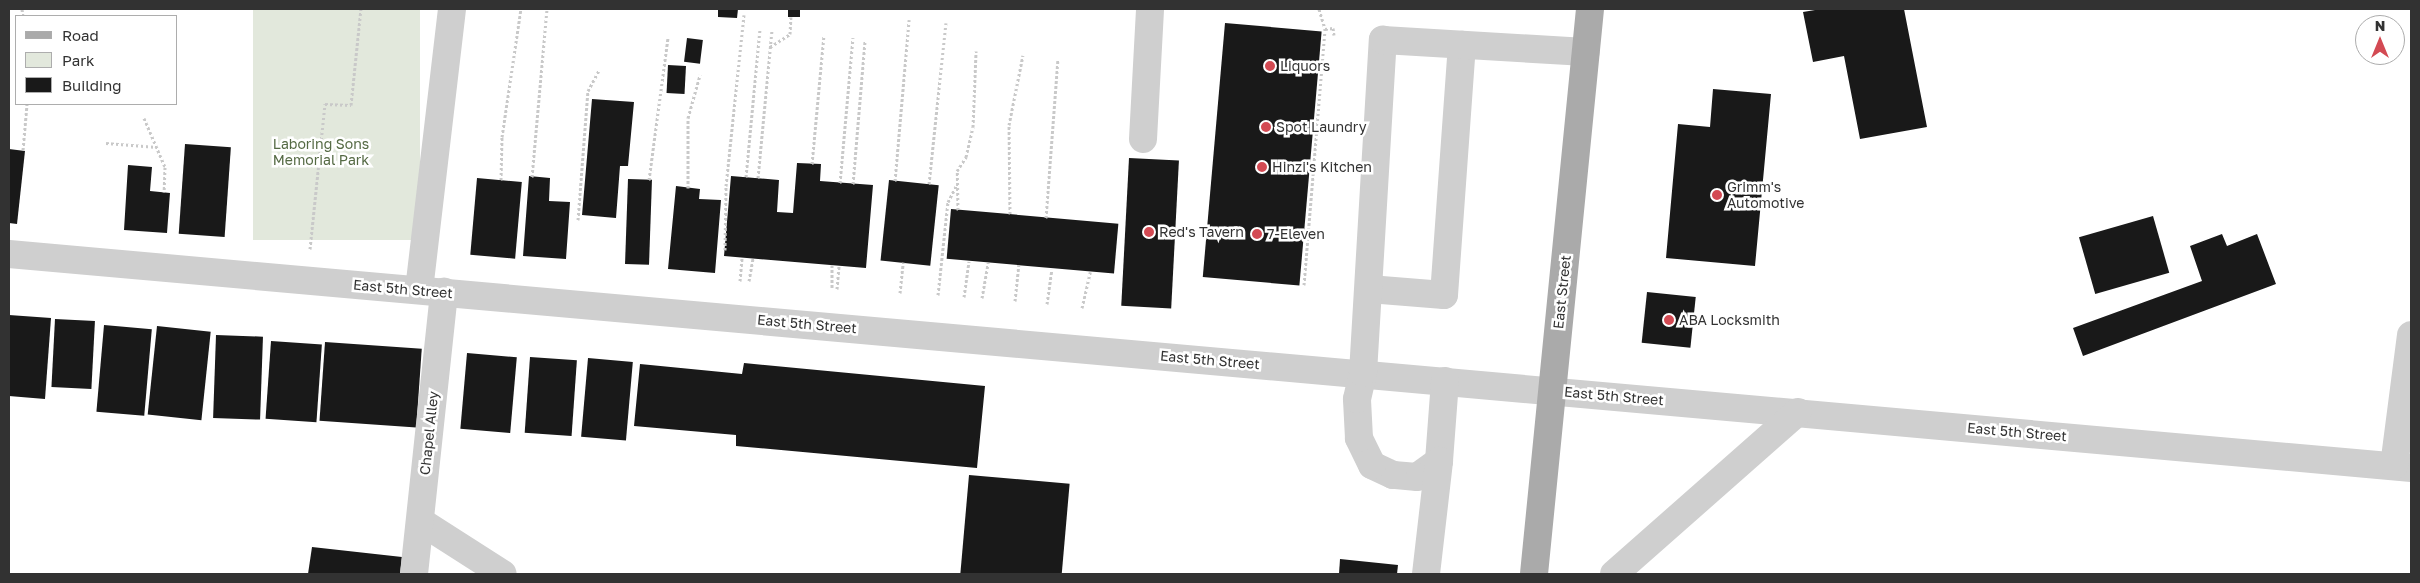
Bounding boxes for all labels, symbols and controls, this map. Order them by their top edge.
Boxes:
legend [15,15,178,105]
north arrow [2355,15,2405,65]
text: N [2375,17,2385,34]
text: Road [62,26,99,44]
text: Park [62,51,94,69]
place label: Liquors [1280,58,1330,74]
marker: Liquors [1264,60,1276,72]
text: Building [62,76,122,94]
place label: Spot Laundry [1276,119,1367,135]
marker: Spot Laundry [1260,121,1272,133]
park label: Laboring Sons Memorial Park [273,136,369,168]
place label: Hinzi's Kitchen [1272,159,1372,175]
marker: Hinzi's Kitchen [1256,161,1268,173]
place label: Grimm's Automotive [1727,179,1804,212]
marker: Grimm's Automotive [1711,189,1723,201]
place label: Red's Tavern [1159,224,1244,240]
marker: Red's Tavern [1143,226,1155,238]
place label: 7-Eleven [1267,226,1325,242]
marker: 7-Eleven [1251,228,1263,240]
street label: East Street [1550,254,1574,330]
street label: East 5th Street [352,276,454,302]
street label: East 5th Street [756,311,858,337]
place label: ABA Locksmith [1679,312,1780,328]
marker: ABA Locksmith [1663,314,1675,326]
street label: East 5th Street [1159,347,1261,373]
street label: East 5th Street [1563,383,1665,409]
street label: Chapel Alley [416,390,442,476]
street label: East 5th Street [1966,419,2068,445]

